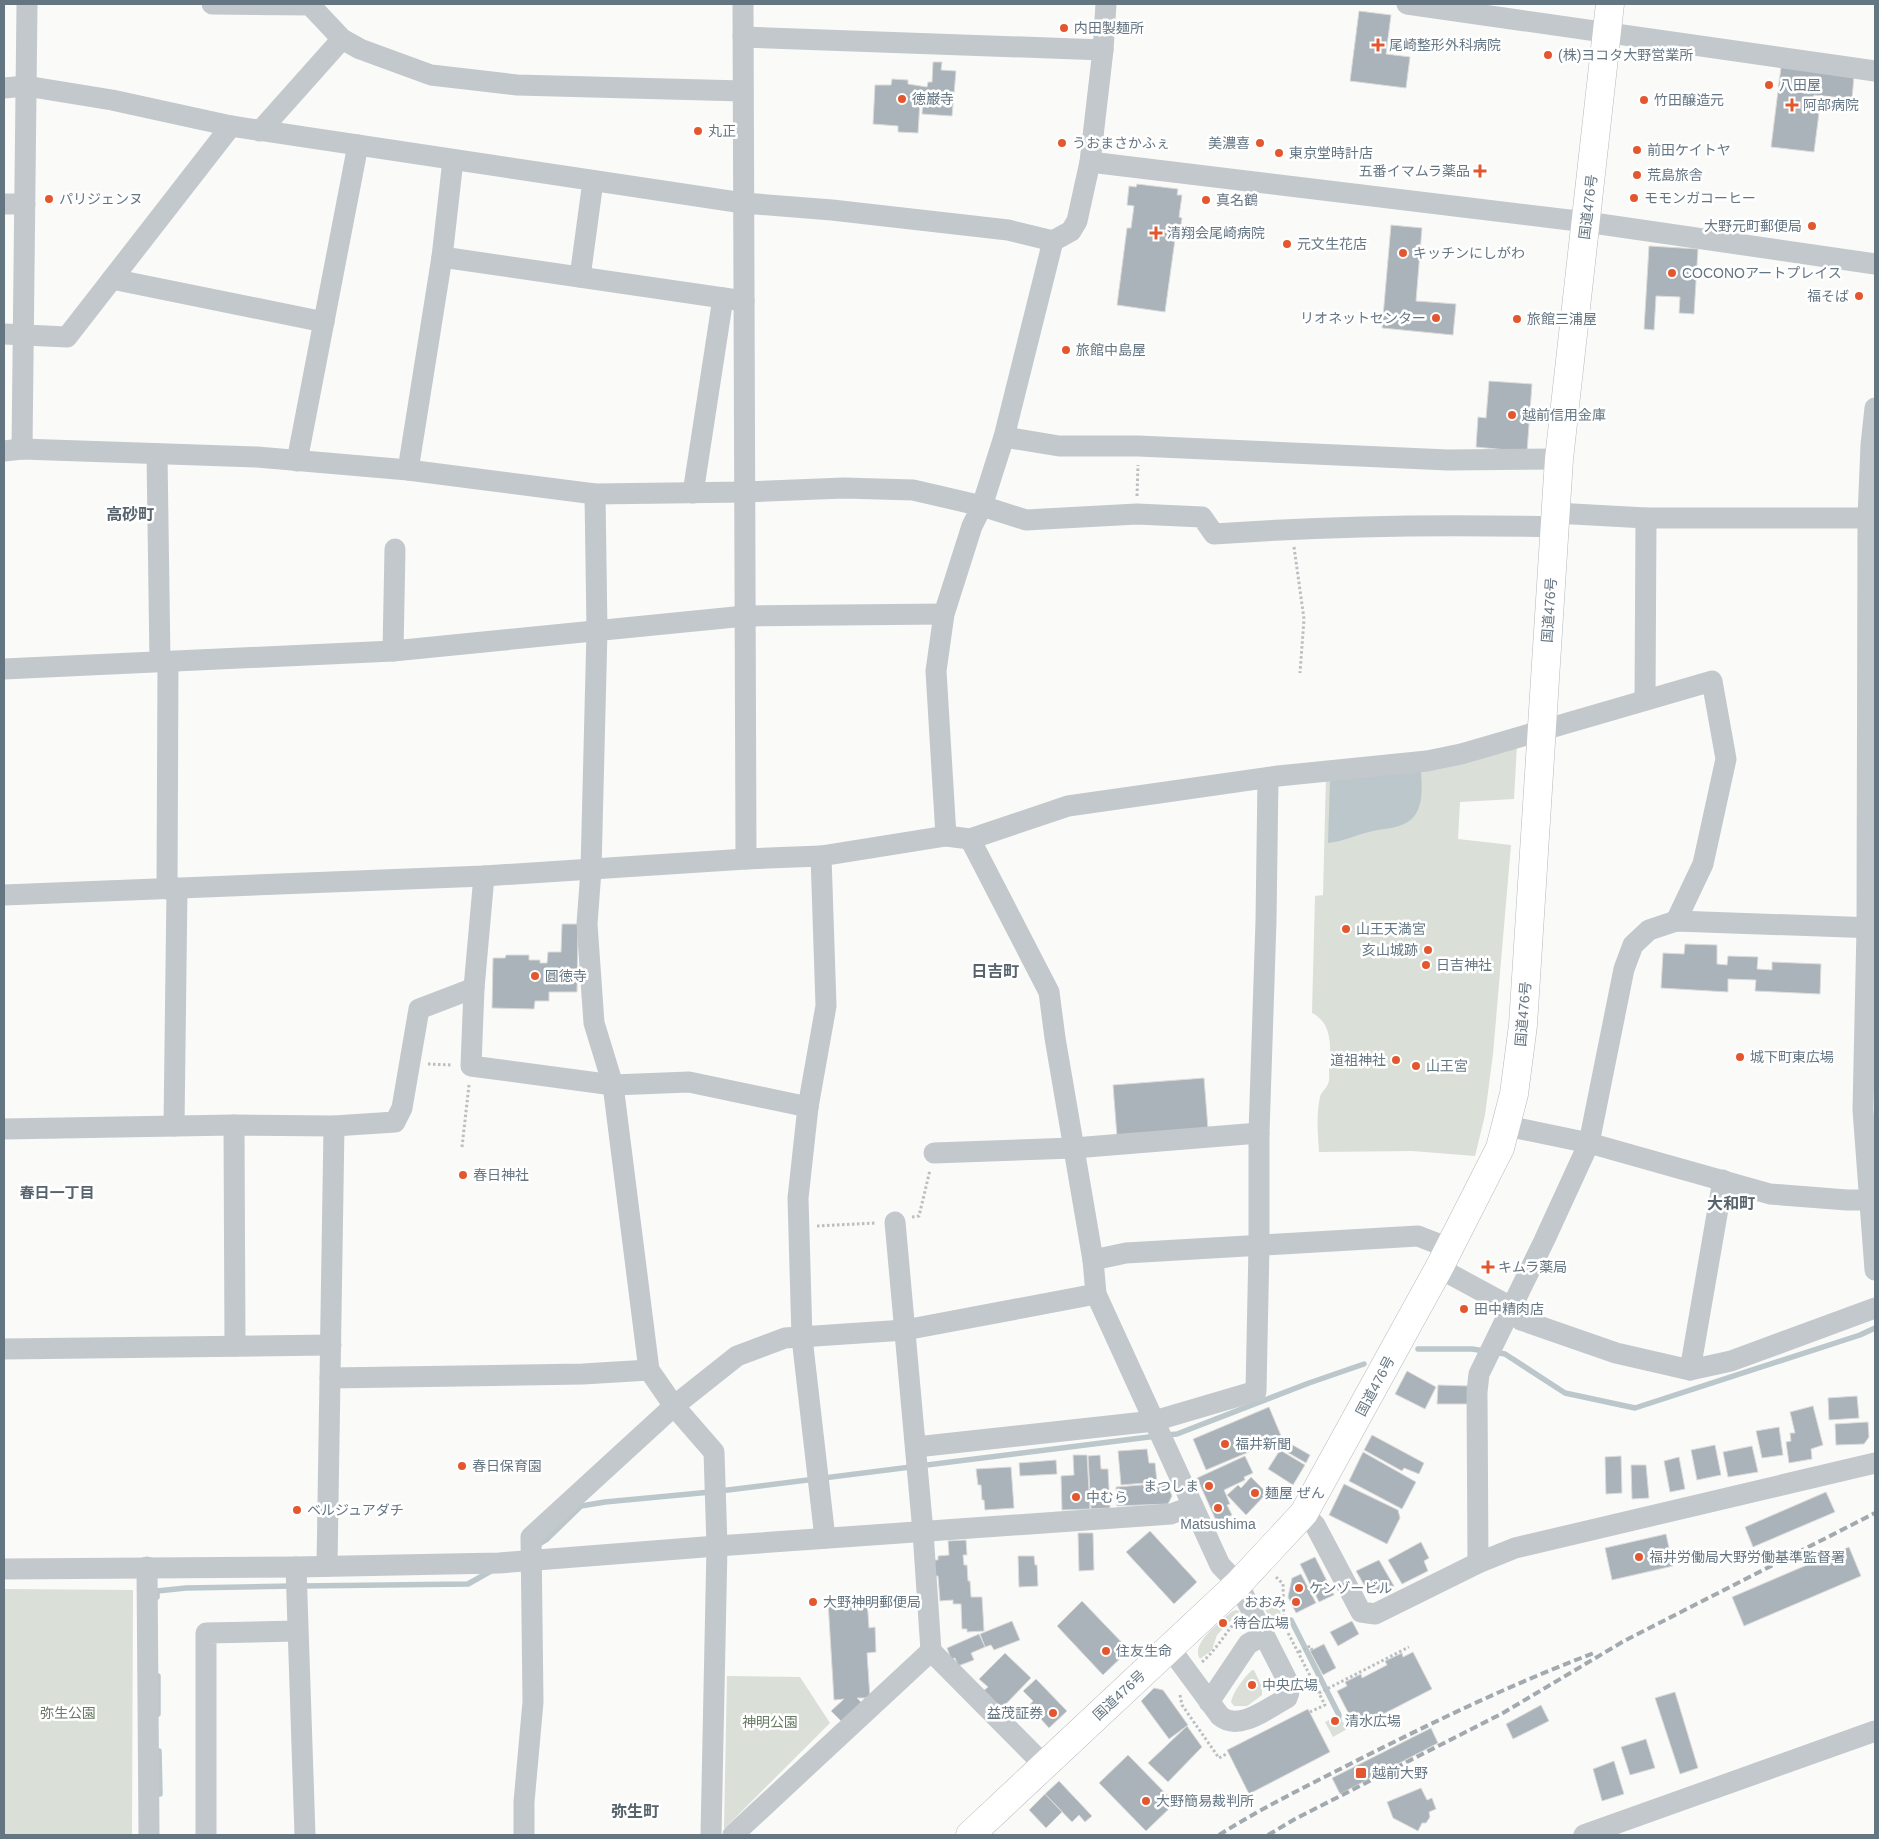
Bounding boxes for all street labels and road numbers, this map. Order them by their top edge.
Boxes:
street label: 国道476号 [1576,174,1600,240]
street label: 国道476号 [1539,577,1559,643]
street label: 国道476号 [1512,981,1534,1047]
street label: 国道476号 [1353,1353,1397,1419]
street label: 国道476号 [1090,1667,1148,1723]

